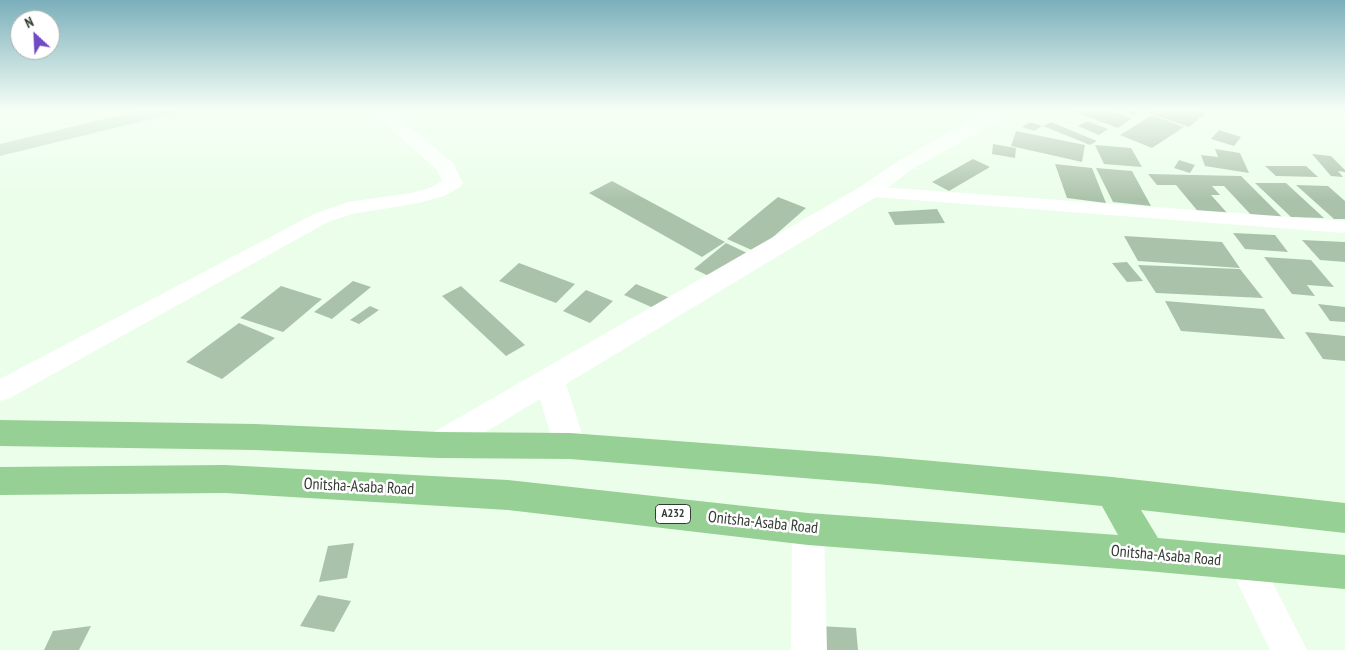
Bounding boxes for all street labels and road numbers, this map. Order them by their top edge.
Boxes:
street label: Onitsha-Asaba Road [303,475,415,499]
road number: A232 [656,504,690,524]
street label: Onitsha-Asaba Road [707,508,819,538]
street label: Onitsha-Asaba Road [1110,542,1222,570]

